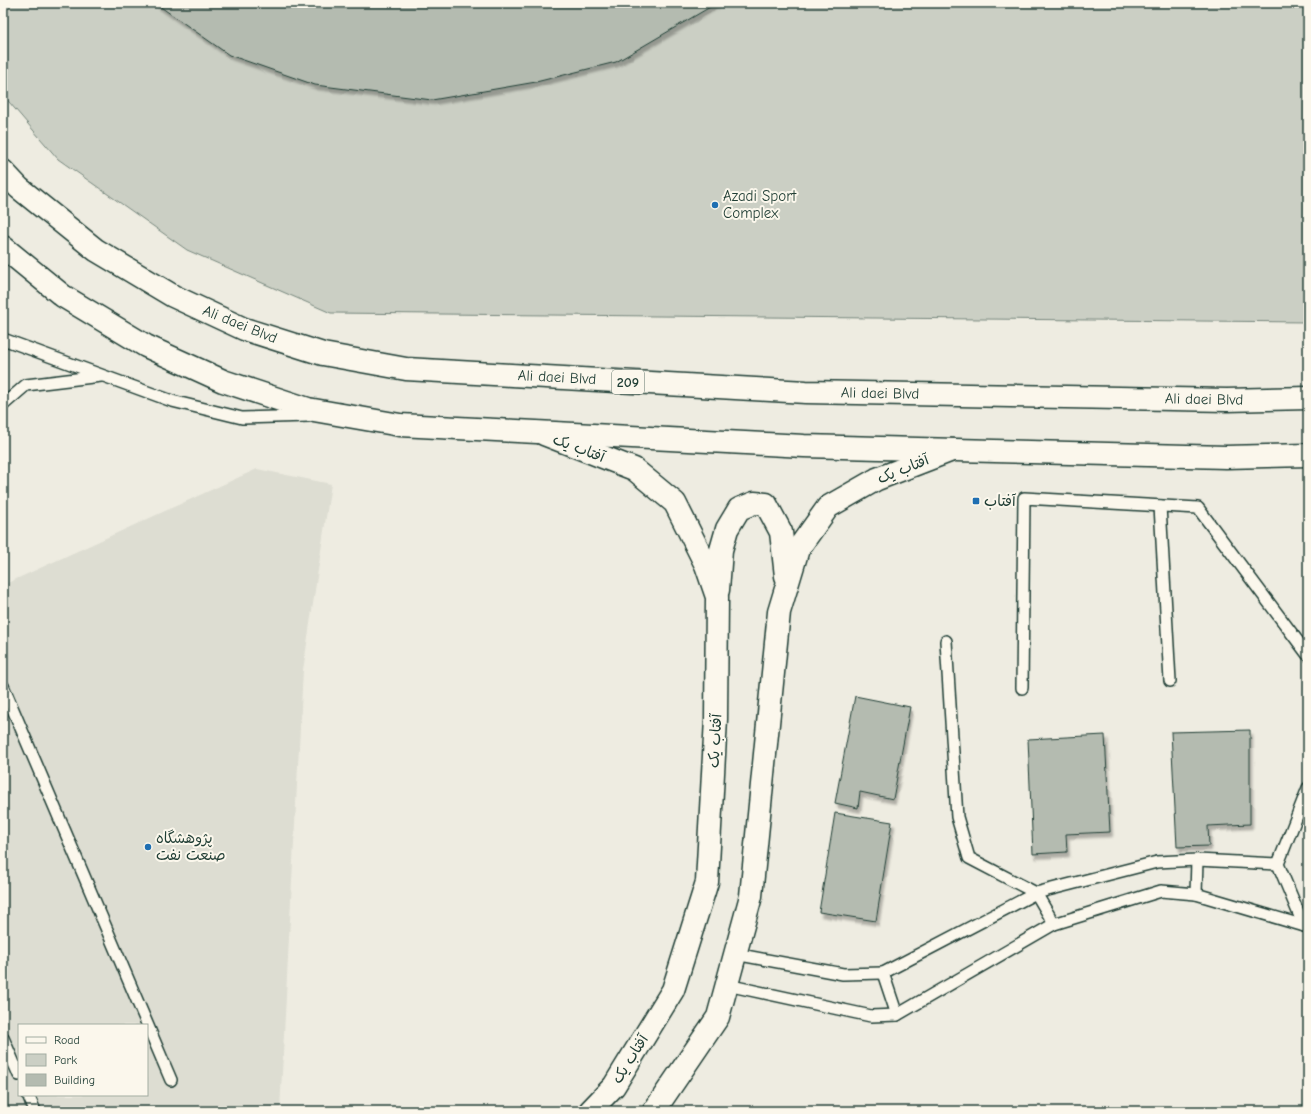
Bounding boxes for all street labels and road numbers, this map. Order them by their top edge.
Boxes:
street label: Ali daei Blvd [200,301,280,347]
street label: Ali daei Blvd [517,366,597,388]
road number: 209 [612,370,644,394]
street label: Ali daei Blvd [841,383,919,403]
street label: Ali daei Blvd [1165,389,1243,409]
street label: آفتاب یک [550,430,609,467]
street label: آفتاب یک [874,450,933,488]
street label: آفتاب یک [705,712,725,769]
street label: آفتاب یک [608,1030,653,1087]

